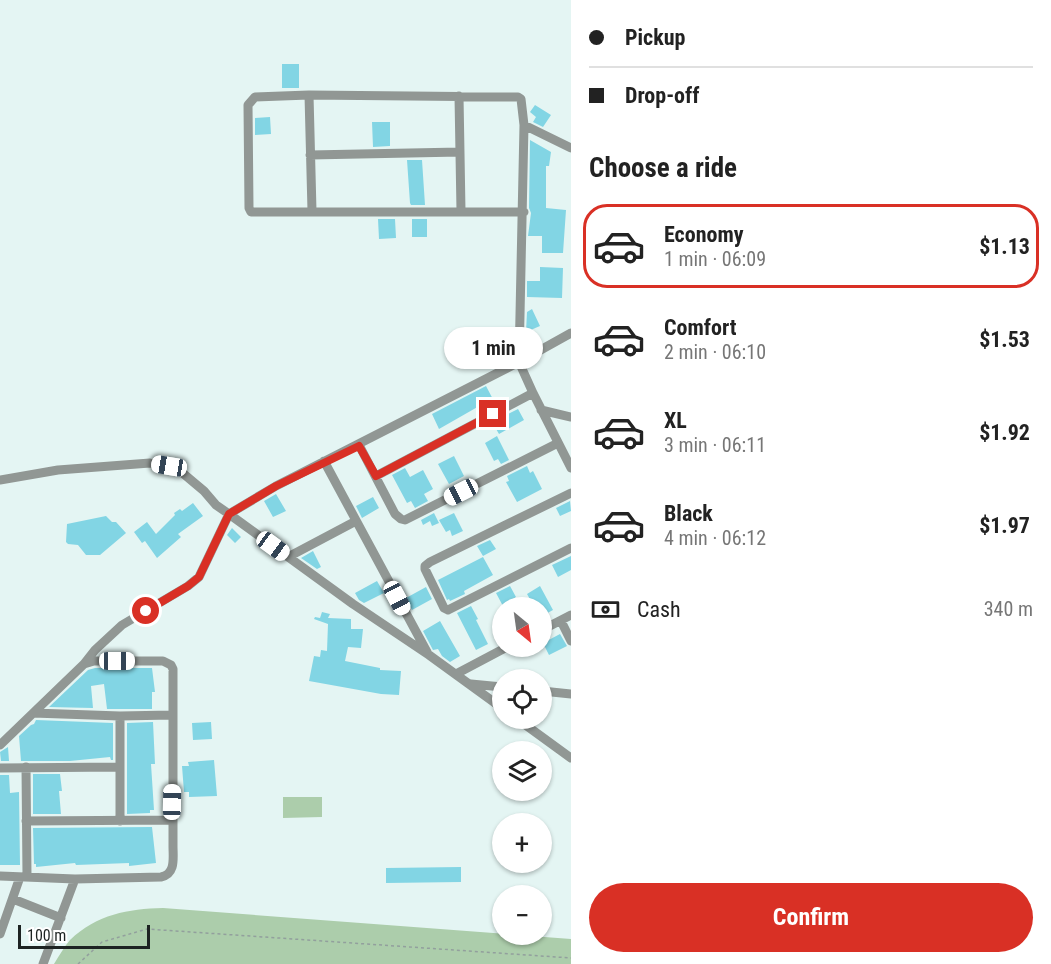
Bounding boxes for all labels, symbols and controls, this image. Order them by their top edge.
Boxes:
text: Pickup [625,25,685,50]
text: Drop-off [625,83,699,108]
text: Choose a ride [589,152,737,184]
icon: car [592,219,646,273]
text: Economy [664,222,744,247]
text: $1.13 [979,234,1030,259]
text: 1 min · 06:09 [664,247,766,271]
icon: car [592,312,646,366]
text: Comfort [664,315,737,340]
callout: 1 min [444,327,542,369]
text: $1.53 [979,327,1030,352]
text: 1 min [471,336,516,360]
text: 2 min · 06:10 [664,340,766,364]
route end [479,400,506,427]
icon: car [592,405,646,459]
text: XL [664,408,687,433]
text: $1.92 [979,420,1030,445]
text: 3 min · 06:11 [664,433,766,457]
car [150,454,188,478]
car [441,476,481,508]
icon: car [592,498,646,552]
text: Black [664,501,713,526]
text: $1.97 [979,513,1030,538]
text: 4 min · 06:12 [664,526,766,550]
car [253,528,293,564]
car [381,578,413,618]
icon: cash [589,593,622,626]
route start [132,597,159,624]
north arrow [492,597,552,657]
map controls [492,597,552,945]
text: Cash [637,597,681,622]
text: 340 m [984,597,1033,621]
car [99,652,135,670]
button: locate [492,669,552,729]
button: layers [492,741,552,801]
car [163,784,181,820]
button: + [492,813,552,873]
button: Confirm [589,883,1033,952]
button: − [492,885,552,945]
scale bar [18,922,150,950]
text: 100 m [27,926,66,945]

